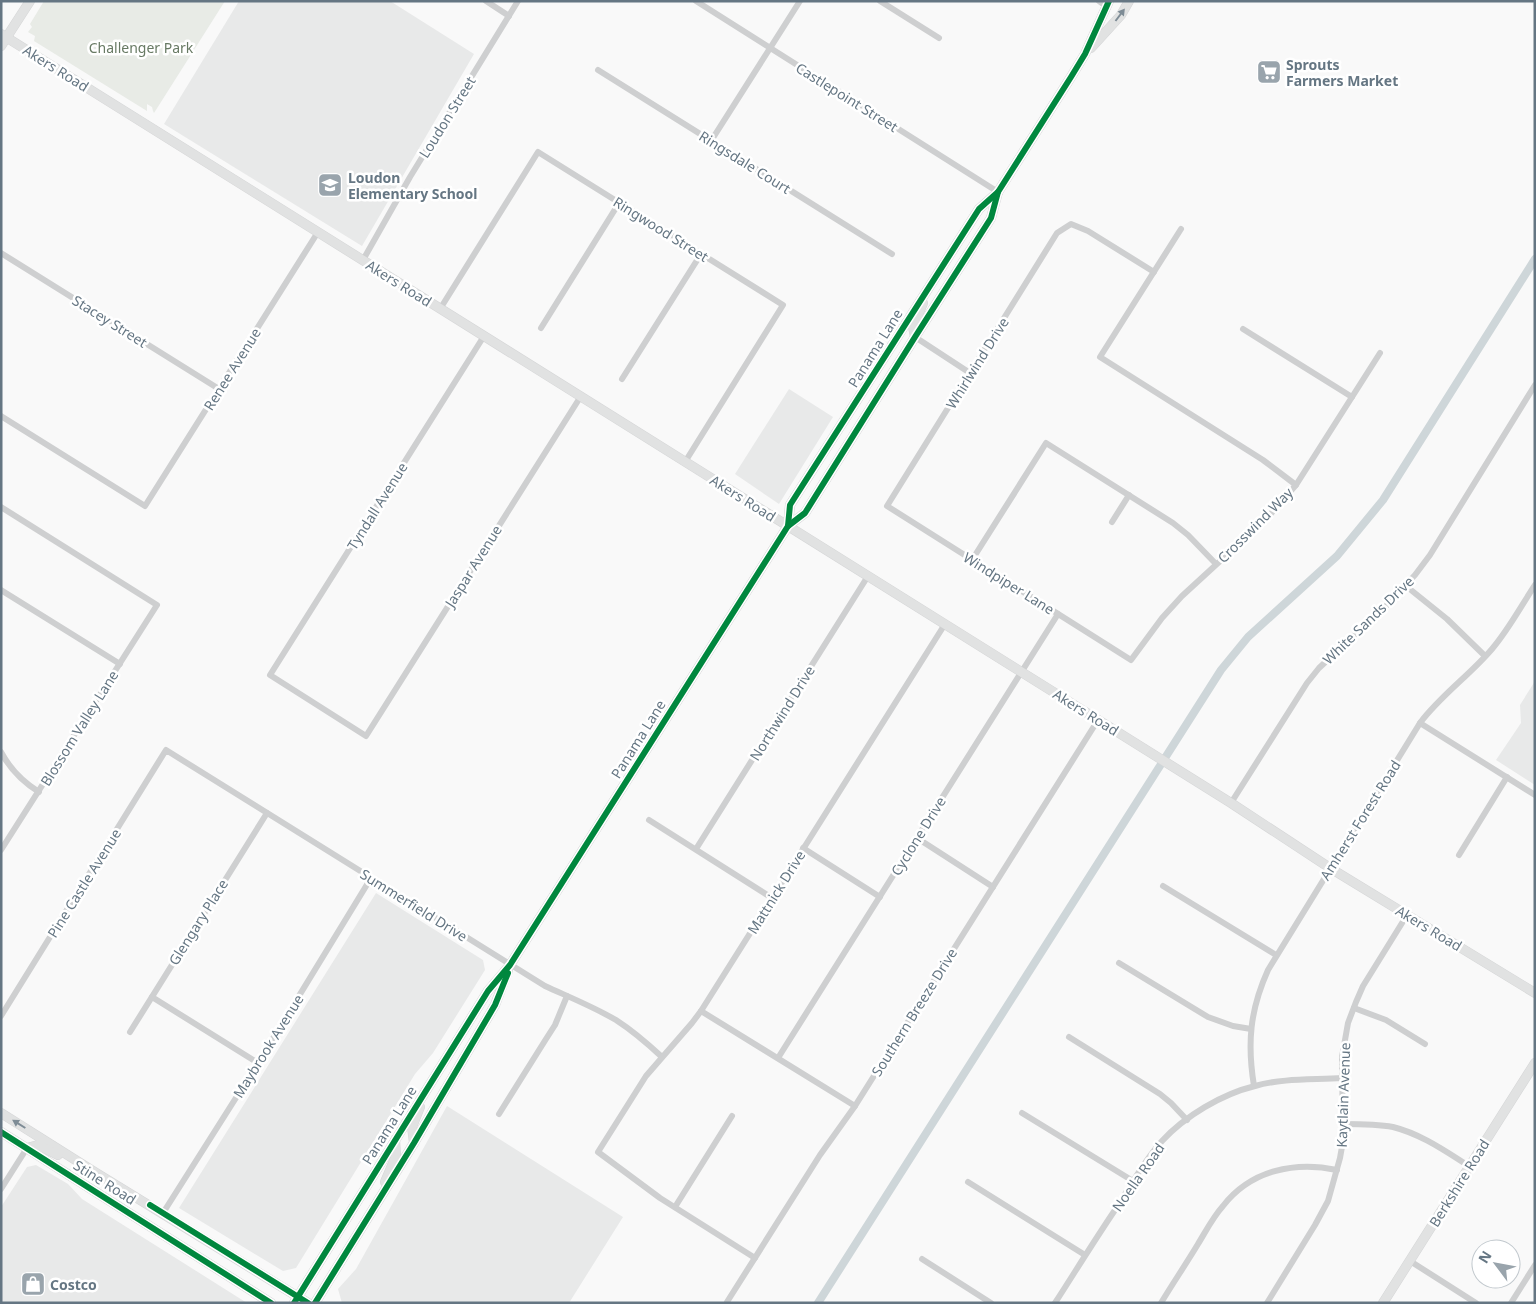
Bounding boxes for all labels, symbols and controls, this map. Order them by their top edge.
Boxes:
one-way arrow [1114,9,1125,22]
park label: Challenger Park [89,38,194,57]
street label: Akers Road [20,40,92,96]
place label: Sprouts Farmers Market [1286,55,1398,90]
street label: Castlepoint Street [792,58,902,136]
supermarket icon: Sprouts Farmers Market [1256,59,1282,85]
street label: Loudon Street [414,73,480,161]
street label: Ringsdale Court [696,126,794,198]
place label: Loudon Elementary School [348,168,478,203]
school or university icon: Loudon Elementary School [317,172,343,198]
street label: Ringwood Street [610,192,712,266]
street label: Akers Road [363,255,435,311]
street label: Stacey Street [69,290,151,352]
street label: Panama Lane [843,305,907,391]
street label: Whirlwind Drive [941,313,1013,412]
street label: Renee Avenue [199,324,265,414]
street label: Tyndall Avenue [343,459,412,553]
street label: Akers Road [707,470,779,526]
street label: Crosswind Way [1213,483,1297,567]
street label: Jaspar Avenue [439,521,506,612]
street label: Windpiper Lane [960,547,1058,619]
street label: White Sands Drive [1318,572,1418,668]
street label: Northwind Drive [745,662,819,764]
street label: Blossom Valley Lane [36,666,122,789]
street label: Akers Road [1050,684,1122,740]
street label: Panama Lane [606,696,670,782]
street label: Amherst Forest Road [1315,756,1405,884]
street label: Cyclone Drive [886,793,950,879]
street label: Pine Castle Avenue [43,825,125,941]
street label: Mattnick Drive [743,846,809,937]
street label: Summerfield Drive [357,864,471,946]
street label: Glengary Place [164,875,232,969]
street label: Akers Road [1392,901,1466,955]
street label: Southern Breeze Drive [867,944,961,1080]
street label: Maybrook Avenue [228,990,308,1101]
street label: Kaytlain Avenue [1332,1042,1354,1148]
street label: Panama Lane [357,1082,421,1168]
one-way arrow [13,1120,26,1129]
street label: Berkshire Road [1424,1136,1494,1230]
street label: Noella Road [1107,1139,1169,1215]
street label: Stine Road [70,1155,140,1209]
north arrow [1471,1239,1521,1289]
text: N [1473,1247,1496,1267]
shop icon: Costco [20,1271,46,1297]
place label: Costco [50,1275,97,1294]

